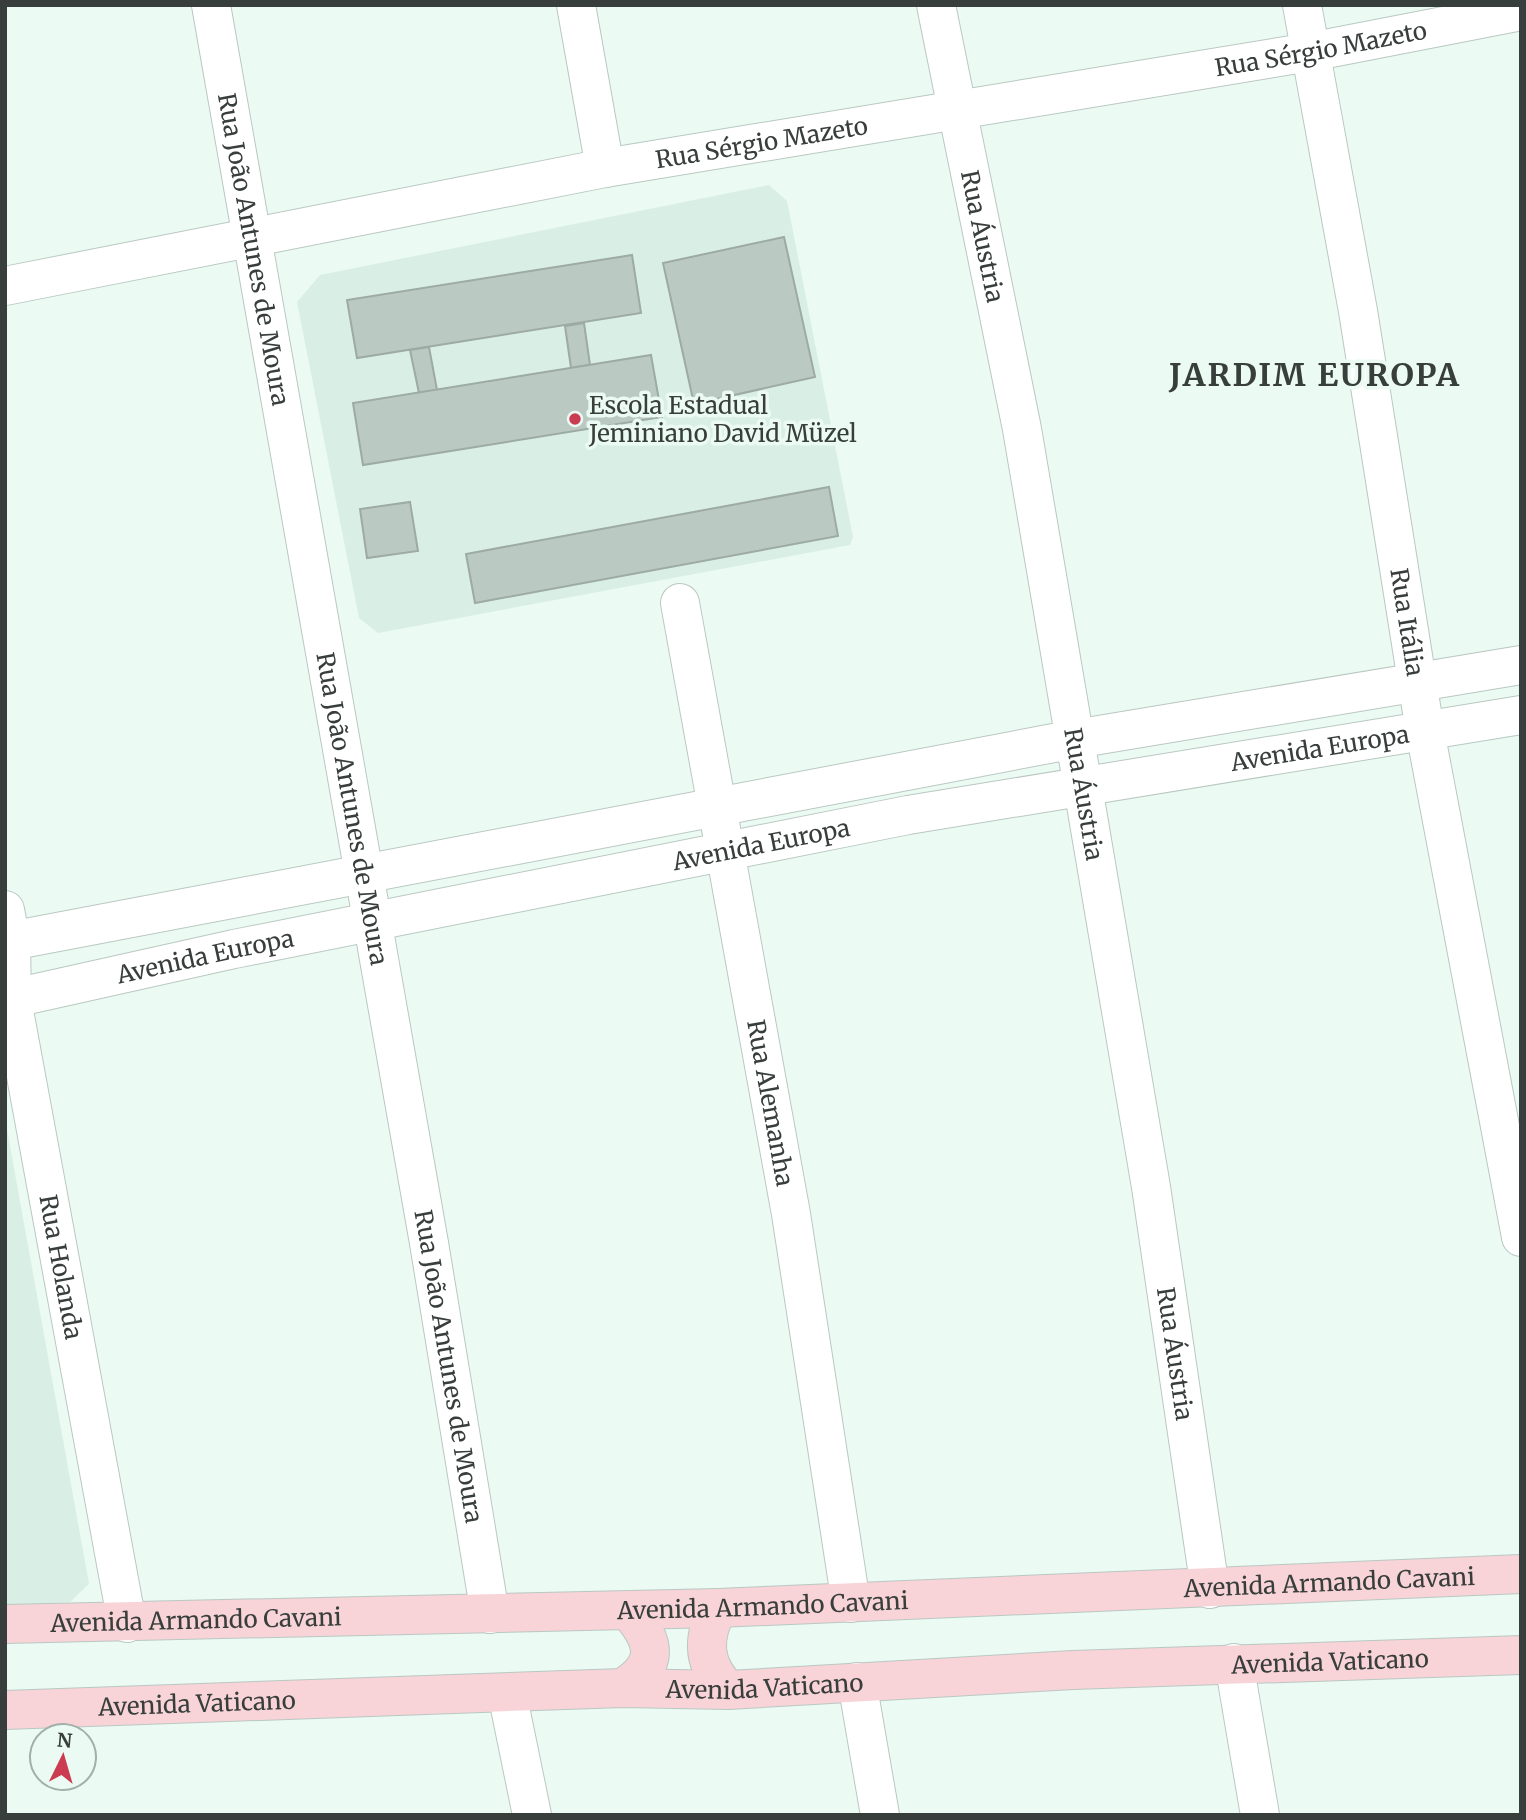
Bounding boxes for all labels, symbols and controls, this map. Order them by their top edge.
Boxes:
street label: Rua Sérgio Mazeto [1212,14,1429,83]
street label: Rua João Antunes de Moura [211,90,297,408]
street label: Rua Sérgio Mazeto [653,110,870,175]
street label: Rua Áustria [954,167,1011,305]
district label: JARDIM EUROPA [1168,355,1461,395]
place label: Escola Estadual Jeminiano David Müzel [588,390,857,449]
marker: Escola Estadual Jeminiano David Müzel [567,411,583,427]
street label: Rua Itália [1384,566,1432,678]
street label: Rua João Antunes de Moura [310,650,395,968]
street label: Avenida Europa [1227,718,1411,778]
street label: Rua Áustria [1058,725,1111,863]
street label: Avenida Europa [669,811,853,877]
street label: Avenida Europa [113,922,296,990]
street label: Rua Alemanha [740,1017,801,1189]
street label: Rua Holanda [33,1192,90,1342]
street label: Rua João Antunes de Moura [408,1207,490,1525]
street label: Rua Áustria [1150,1285,1201,1422]
street label: Avenida Armando Cavani [1182,1560,1476,1604]
street label: Avenida Armando Cavani [616,1584,909,1626]
street label: Avenida Armando Cavani [49,1601,342,1639]
street label: Avenida Vaticano [1230,1643,1429,1680]
street label: Avenida Vaticano [664,1667,864,1706]
street label: Avenida Vaticano [97,1684,296,1722]
north arrow [28,1722,98,1792]
text: N [56,1727,73,1753]

